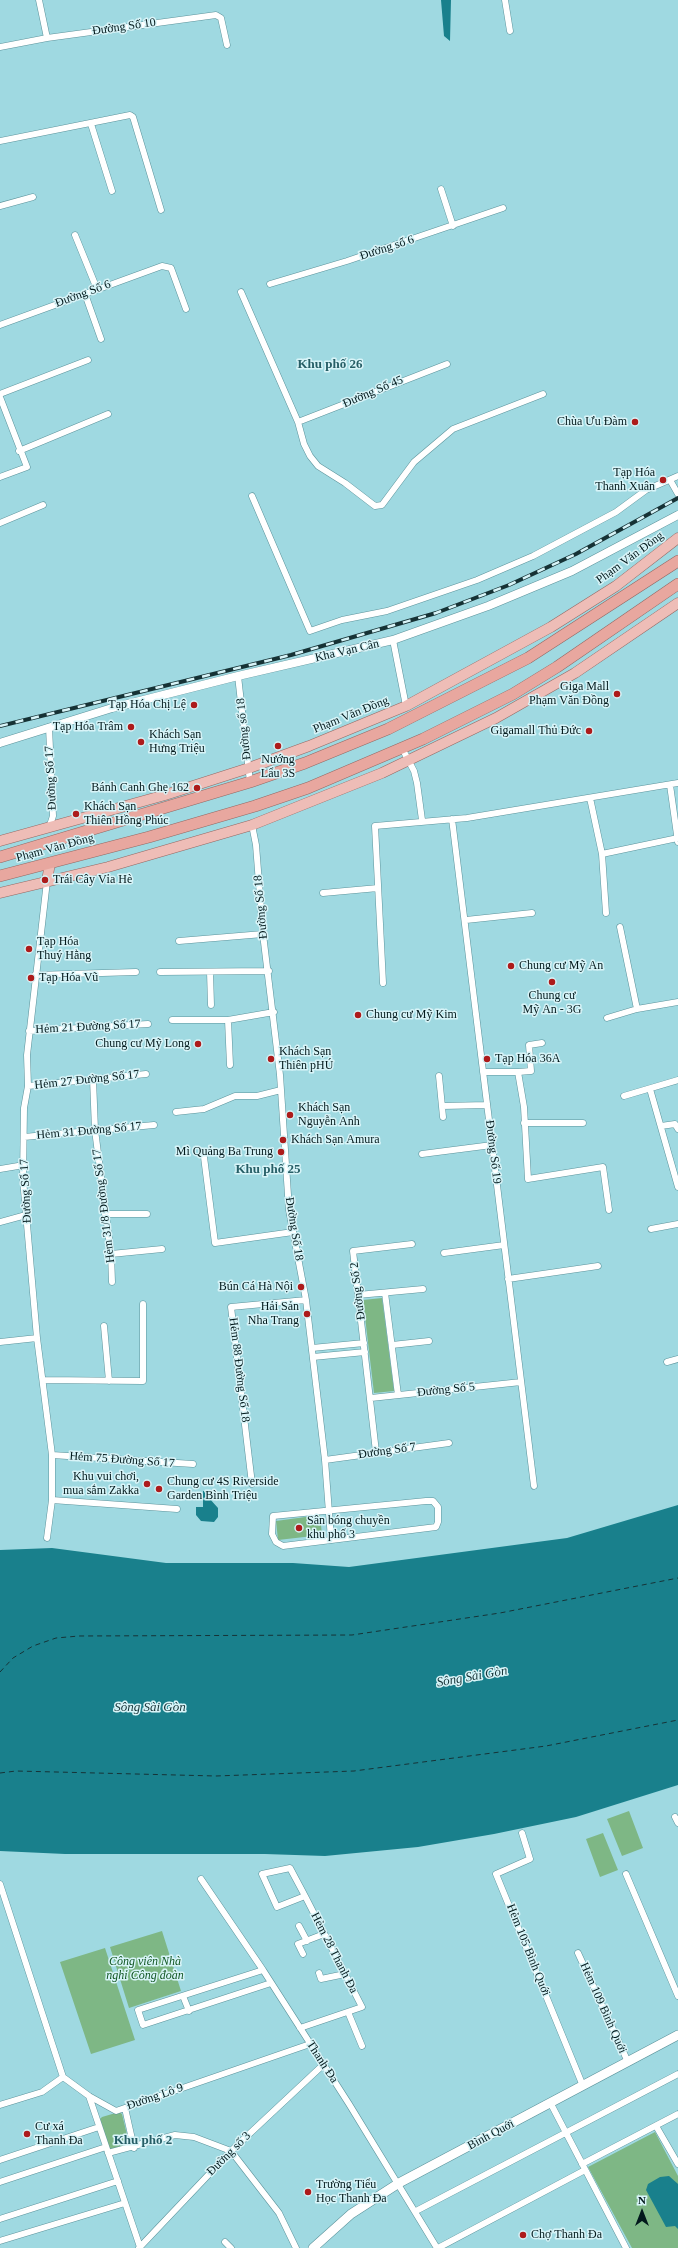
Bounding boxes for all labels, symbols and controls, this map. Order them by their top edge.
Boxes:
street label: Đường Số 10 [91,15,157,39]
street label: Đường số 6 [358,232,416,264]
street label: Đường Số 6 [53,277,113,311]
district label: Khu phố 26 [297,357,363,373]
street label: Đường Số 45 [341,373,405,411]
place label: Chùa Ưu Đàm [557,415,627,429]
marker: Chùa Ưu Đàm [630,417,640,427]
place label: Tạp Hóa Thanh Xuân [595,466,655,494]
marker: Tạp Hóa Thanh Xuân [658,475,668,485]
street label: Phạm Văn Đồng [593,529,667,587]
street label: Kha Vạn Cân [314,637,380,665]
place label: Giga Mall Phạm Văn Đồng [529,680,609,708]
marker: Giga Mall Phạm Văn Đồng [612,689,622,699]
street label: Phạm Văn Đồng [311,693,391,737]
street label: Đường số 18 [234,697,254,761]
place label: Tạp Hóa Chị Lệ [108,698,186,712]
marker: Tạp Hóa Chị Lệ [189,700,199,710]
place label: Tạp Hóa Trâm [53,720,123,734]
marker: Tạp Hóa Trâm [126,722,136,732]
place label: Gigamall Thủ Đức [491,724,581,738]
marker: Gigamall Thủ Đức [584,726,594,736]
place label: Khách Sạn Hưng Triệu [149,728,205,756]
marker: Khách Sạn Hưng Triệu [136,737,146,747]
marker: Nướng Lẩu 3S [273,741,283,751]
street label: Đường Số 17 [42,746,60,810]
place label: Nướng Lẩu 3S [261,753,295,781]
place label: Bánh Canh Ghẹ 162 [91,781,189,795]
marker: Bánh Canh Ghẹ 162 [192,783,202,793]
place label: Khách Sạn Thiên Hồng Phúc [84,800,169,828]
marker: Khách Sạn Thiên Hồng Phúc [71,809,81,819]
street label: Phạm Văn Đồng [15,831,95,865]
place label: Trái Cây Vỉa Hè [53,873,132,887]
street label: Đường Số 18 [251,874,271,940]
marker: Trái Cây Vỉa Hè [40,875,50,885]
place label: Tạp Hóa Thuý Hằng [37,935,91,963]
marker: Tạp Hóa Thuý Hằng [24,944,34,954]
place label: Chung cư Mỹ An [519,959,603,973]
marker: Chung cư Mỹ An [506,961,516,971]
place label: Tạp Hóa Vũ [39,971,98,985]
marker: Tạp Hóa Vũ [26,973,36,983]
marker: Chung cư Mỹ An - 3G [547,977,557,987]
place label: Chung cư Mỹ An - 3G [523,989,581,1017]
place label: Chung cư Mỹ Kim [366,1008,457,1022]
marker: Chung cư Mỹ Kim [353,1010,363,1020]
street label: Hẻm 21 Đường Số 17 [35,1017,141,1037]
place label: Chung cư Mỹ Long [95,1037,190,1051]
marker: Chung cư Mỹ Long [193,1039,203,1049]
place label: Khách Sạn Thiên pHÚ [279,1045,333,1073]
place label: Tạp Hóa 36A [495,1052,560,1066]
marker: Khách Sạn Thiên pHÚ [266,1054,276,1064]
marker: Tạp Hóa 36A [482,1054,492,1064]
street label: Hẻm 27 Đường Số 17 [34,1067,140,1093]
place label: Khách Sạn Nguyễn Anh [298,1101,360,1129]
marker: Khách Sạn Nguyễn Anh [285,1110,295,1120]
street label: Hẻm 31 Đường Số 17 [36,1119,142,1143]
street label: Đường Số 19 [482,1119,504,1185]
place label: Khách Sạn Amura [291,1133,380,1147]
marker: Khách Sạn Amura [278,1135,288,1145]
place label: Mì Quảng Ba Trung [176,1145,273,1159]
marker: Mì Quảng Ba Trung [276,1147,286,1157]
street label: Hẻm 31/8 Đường Số 17 [90,1148,118,1264]
street label: Đường Số 17 [17,1159,35,1223]
district label: Khu phố 25 [235,1162,301,1178]
street label: Đường Số 18 [282,1196,306,1262]
street label: Đường Số 2 [347,1261,369,1321]
place label: Bún Cá Hà Nội [219,1280,293,1294]
marker: Bún Cá Hà Nội [296,1282,306,1292]
place label: Hải Sản Nha Trang [248,1300,299,1328]
marker: Hải Sản Nha Trang [302,1309,312,1319]
street label: Hẻm 88 Đường Số 18 [225,1317,253,1423]
street label: Đường Số 5 [416,1380,476,1400]
street label: Đường Số 7 [357,1440,417,1462]
street label: Hẻm 75 Đường Số 17 [69,1449,175,1471]
place label: Khu vui chơi, mua sắm Zakka [63,1470,139,1498]
place label: Chung cư 4S Riverside Garden Bình Triệu [167,1475,278,1503]
marker: Khu vui chơi, mua sắm Zakka [142,1479,152,1489]
marker: Chung cư 4S Riverside Garden Bình Triệu [154,1484,164,1494]
place label: Sân bóng chuyền khu phố 3 [307,1514,390,1542]
marker: Sân bóng chuyền khu phố 3 [294,1523,304,1533]
water label: Sông Sài Gòn [435,1663,509,1691]
water label: Sông Sài Gòn [114,1700,186,1716]
street label: Hẻm 105 Bình Quới [503,1902,553,1998]
street label: Hẻm 28 Thanh Đa [307,1910,361,1996]
park label: Công viên Nhà nghỉ Công đoàn [106,1955,184,1983]
street label: Hẻm 109 Bình Quới [576,1960,630,2056]
street label: Thanh Đa [303,2038,341,2086]
street label: Đường Lô 9 [125,2081,185,2113]
street label: Bình Quới [465,2117,517,2153]
place label: Cư xá Thanh Đa [35,2120,83,2148]
marker: Cư xá Thanh Đa [22,2129,32,2139]
street label: Đường số 3 [204,2129,254,2179]
district label: Khu phố 2 [114,2133,172,2149]
place label: Trường Tiểu Học Thanh Đa [316,2178,387,2206]
marker: Trường Tiểu Học Thanh Đa [303,2187,313,2197]
north arrow [622,2192,662,2232]
text: N [638,2194,646,2206]
place label: Chợ Thanh Đa [531,2228,602,2242]
marker: Chợ Thanh Đa [518,2230,528,2240]

